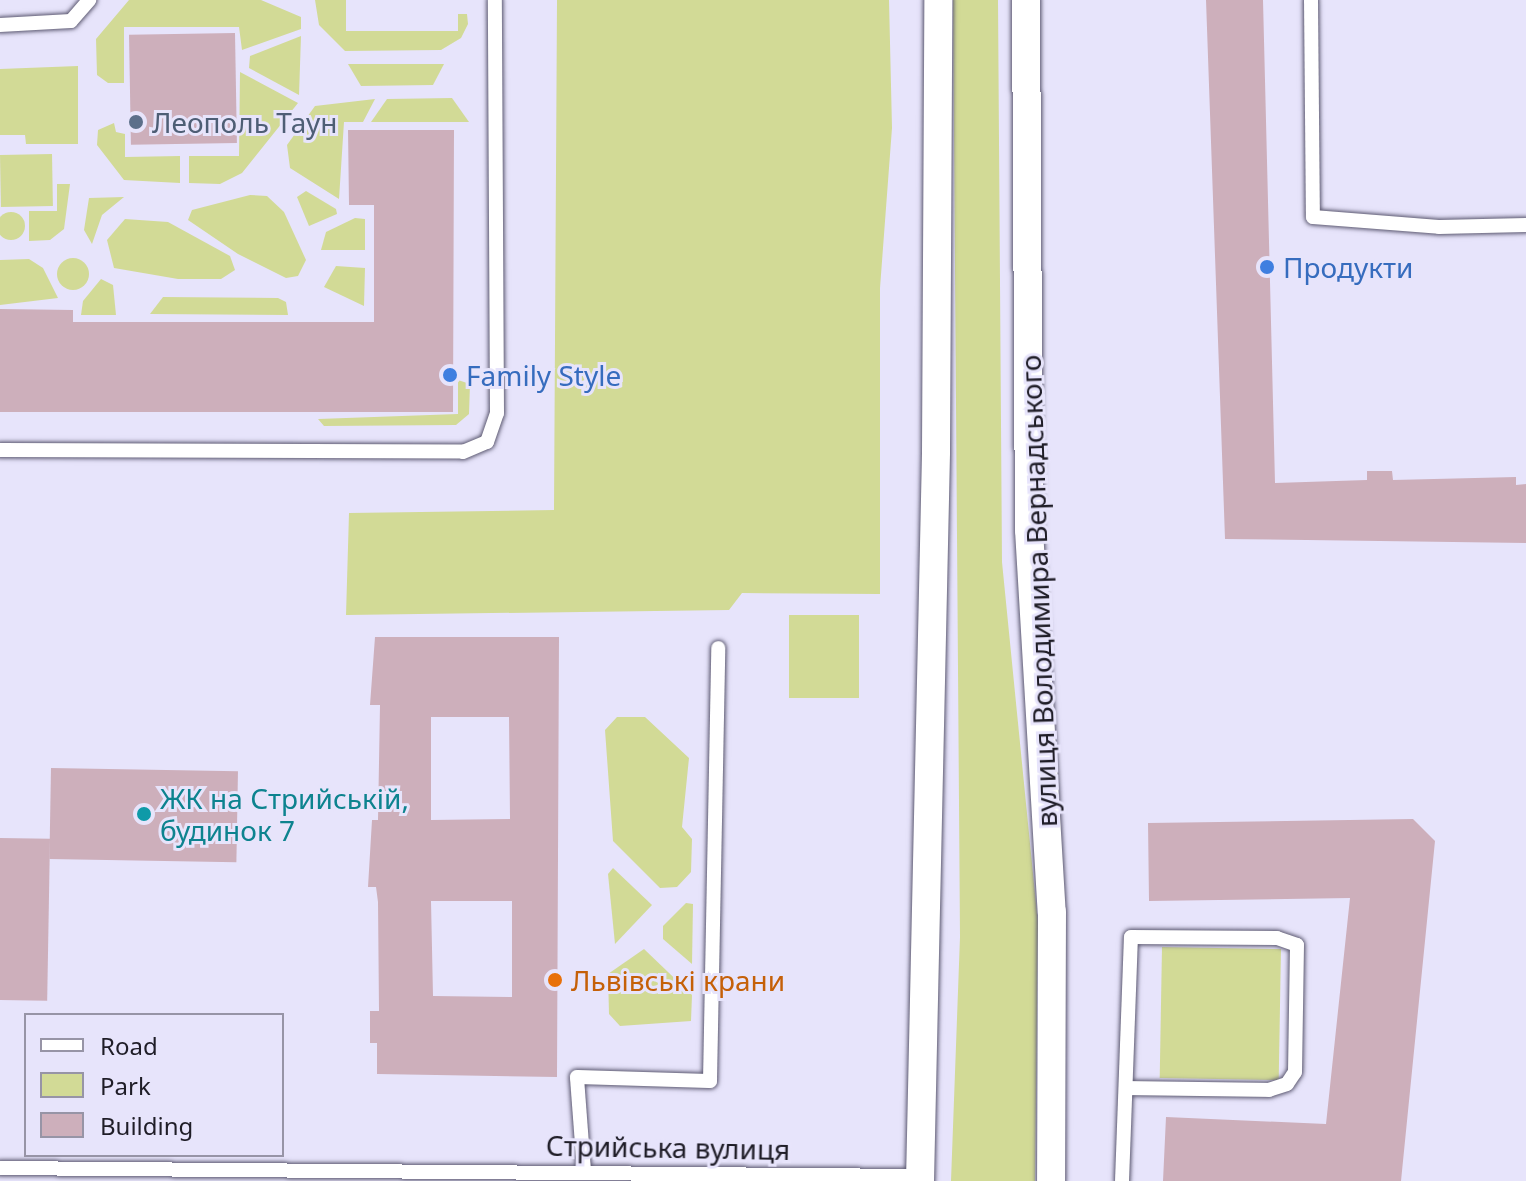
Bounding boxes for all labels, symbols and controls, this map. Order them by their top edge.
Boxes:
place label: Леополь Таун [152,105,337,139]
marker: Леополь Таун [127,113,145,131]
place label: Продукти [1283,250,1413,284]
marker: Продукти [1258,258,1276,276]
street label: вулиця Володимира Вернадського [1013,354,1063,828]
place label: Family Style [466,358,621,392]
marker: Family Style [441,366,459,384]
place label: ЖК на Стрийській, будинок 7 [160,781,409,847]
marker: ЖК на Стрийській, будинок 7 [135,805,153,823]
place label: Львівські крани [571,963,785,997]
marker: Львівські крани [546,971,564,989]
legend [24,1013,284,1157]
text: Road [100,1029,158,1062]
text: Park [100,1069,151,1102]
text: Building [100,1109,193,1142]
street label: Стрийська вулиця [546,1128,790,1166]

